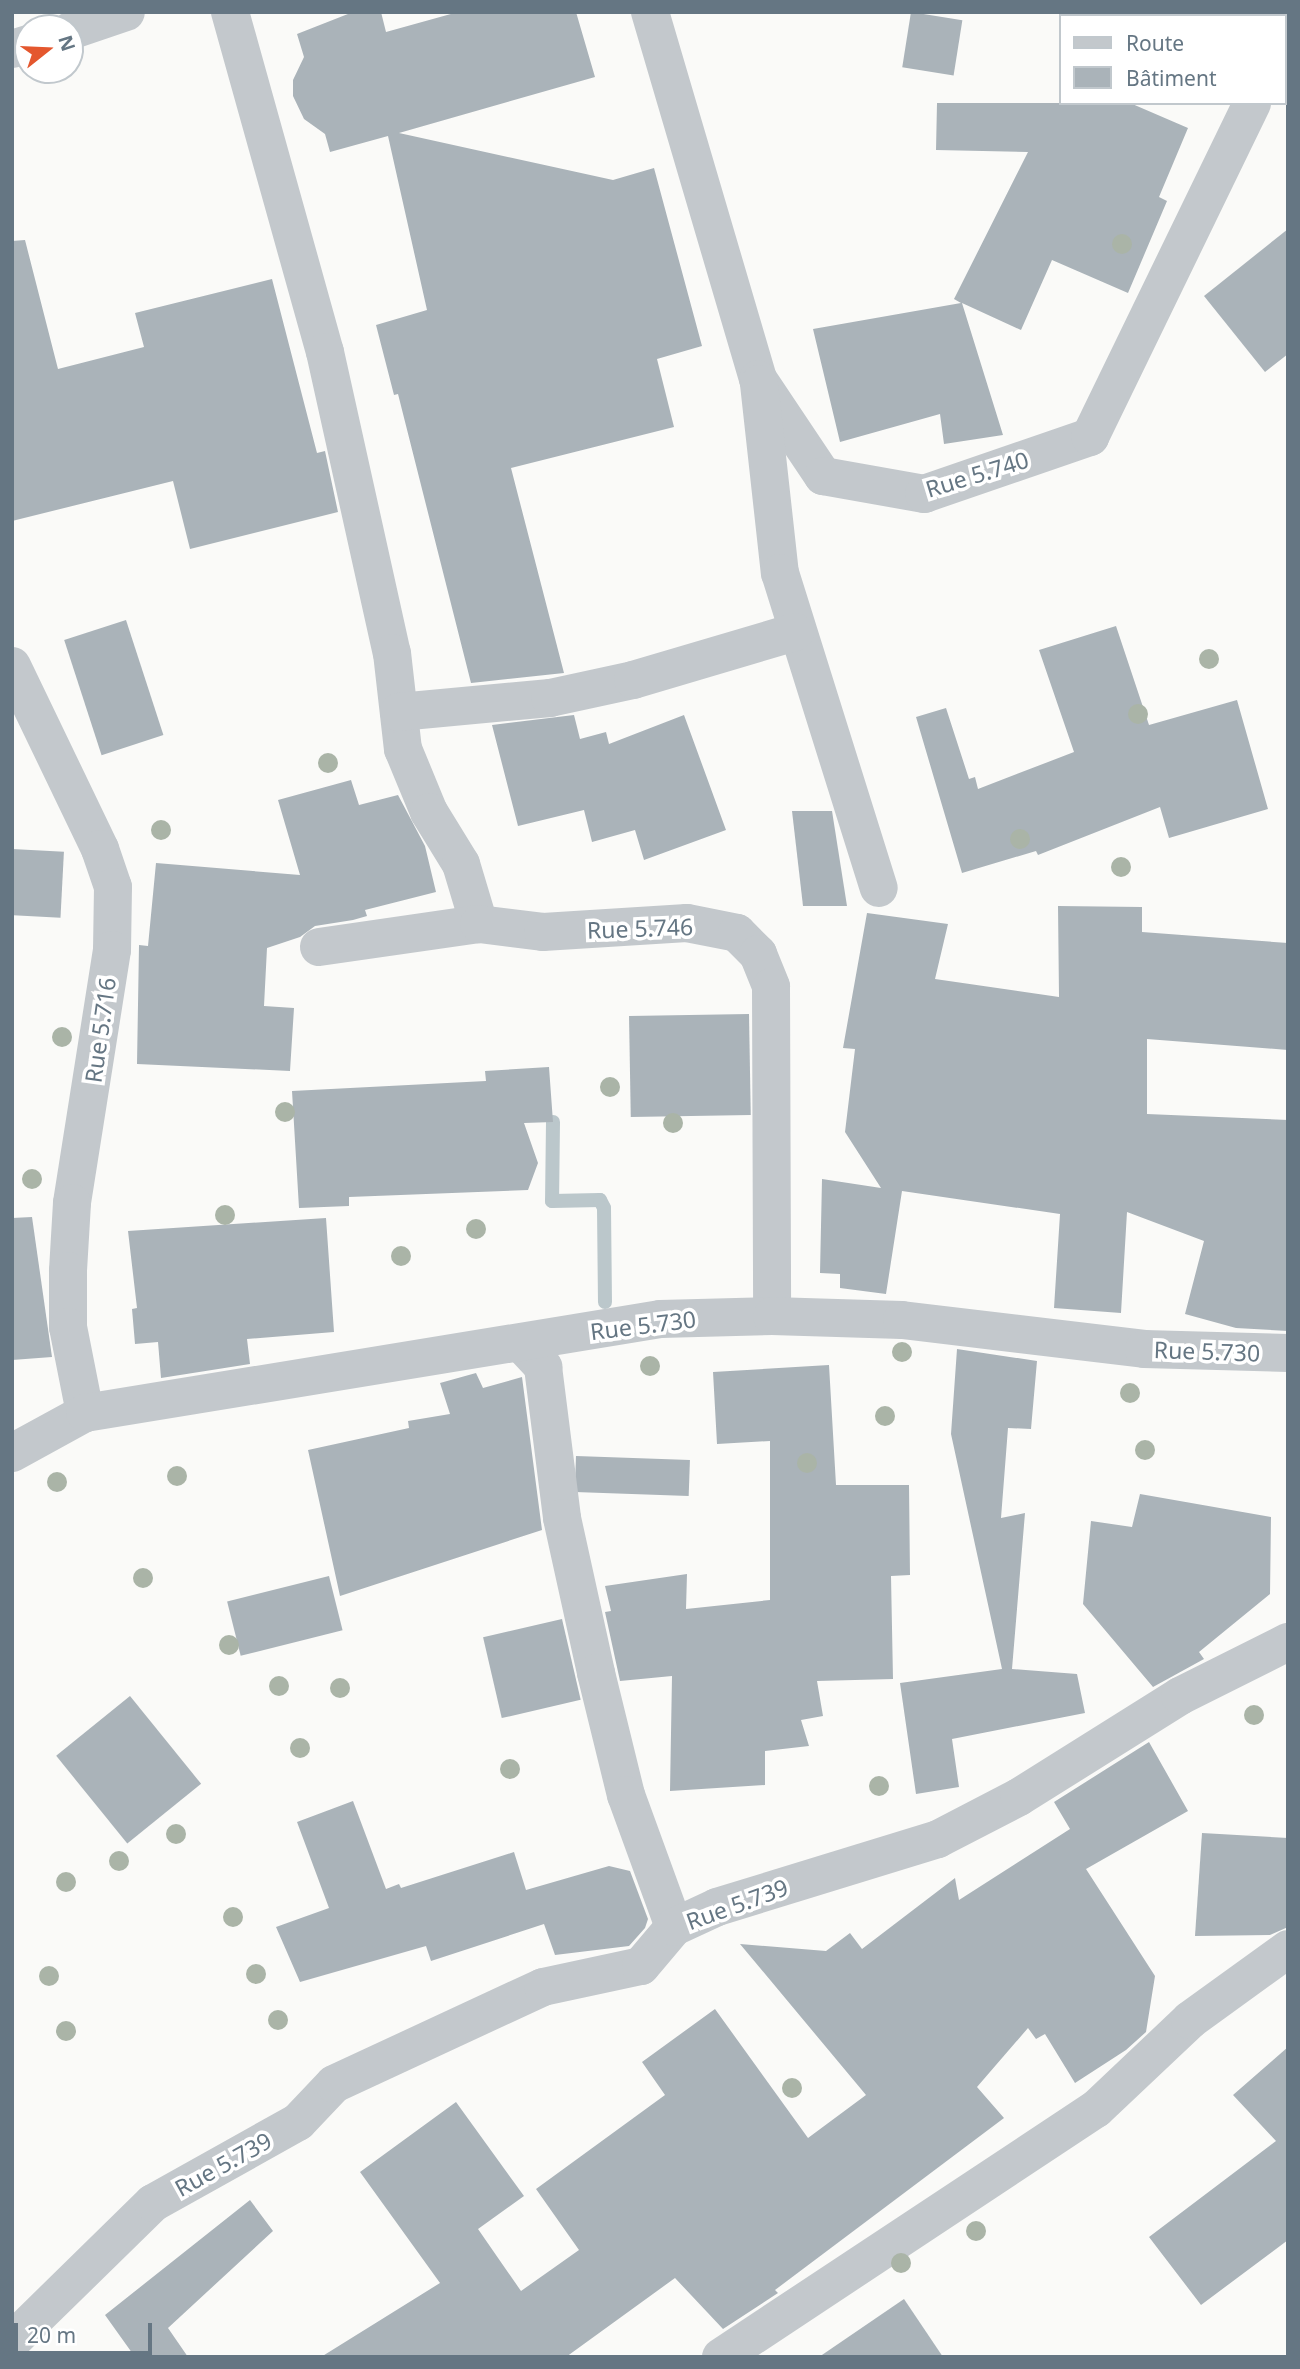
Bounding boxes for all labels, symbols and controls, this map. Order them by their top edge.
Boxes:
north arrow [14,14,84,84]
legend [1058,14,1286,105]
text: Route [1126,29,1184,57]
text: N [52,32,82,54]
text: Bâtiment [1126,64,1216,92]
street label: Rue 5.740 [922,445,1032,503]
street label: Rue 5.746 [586,912,694,944]
street label: Rue 5.716 [79,975,121,1085]
street label: Rue 5.730 [589,1305,697,1345]
street label: Rue 5.730 [1153,1335,1261,1367]
street label: Rue 5.739 [682,1873,792,1935]
street label: Rue 5.739 [170,2126,276,2202]
scale bar [18,2310,156,2354]
text: 20 m [27,2321,76,2349]

